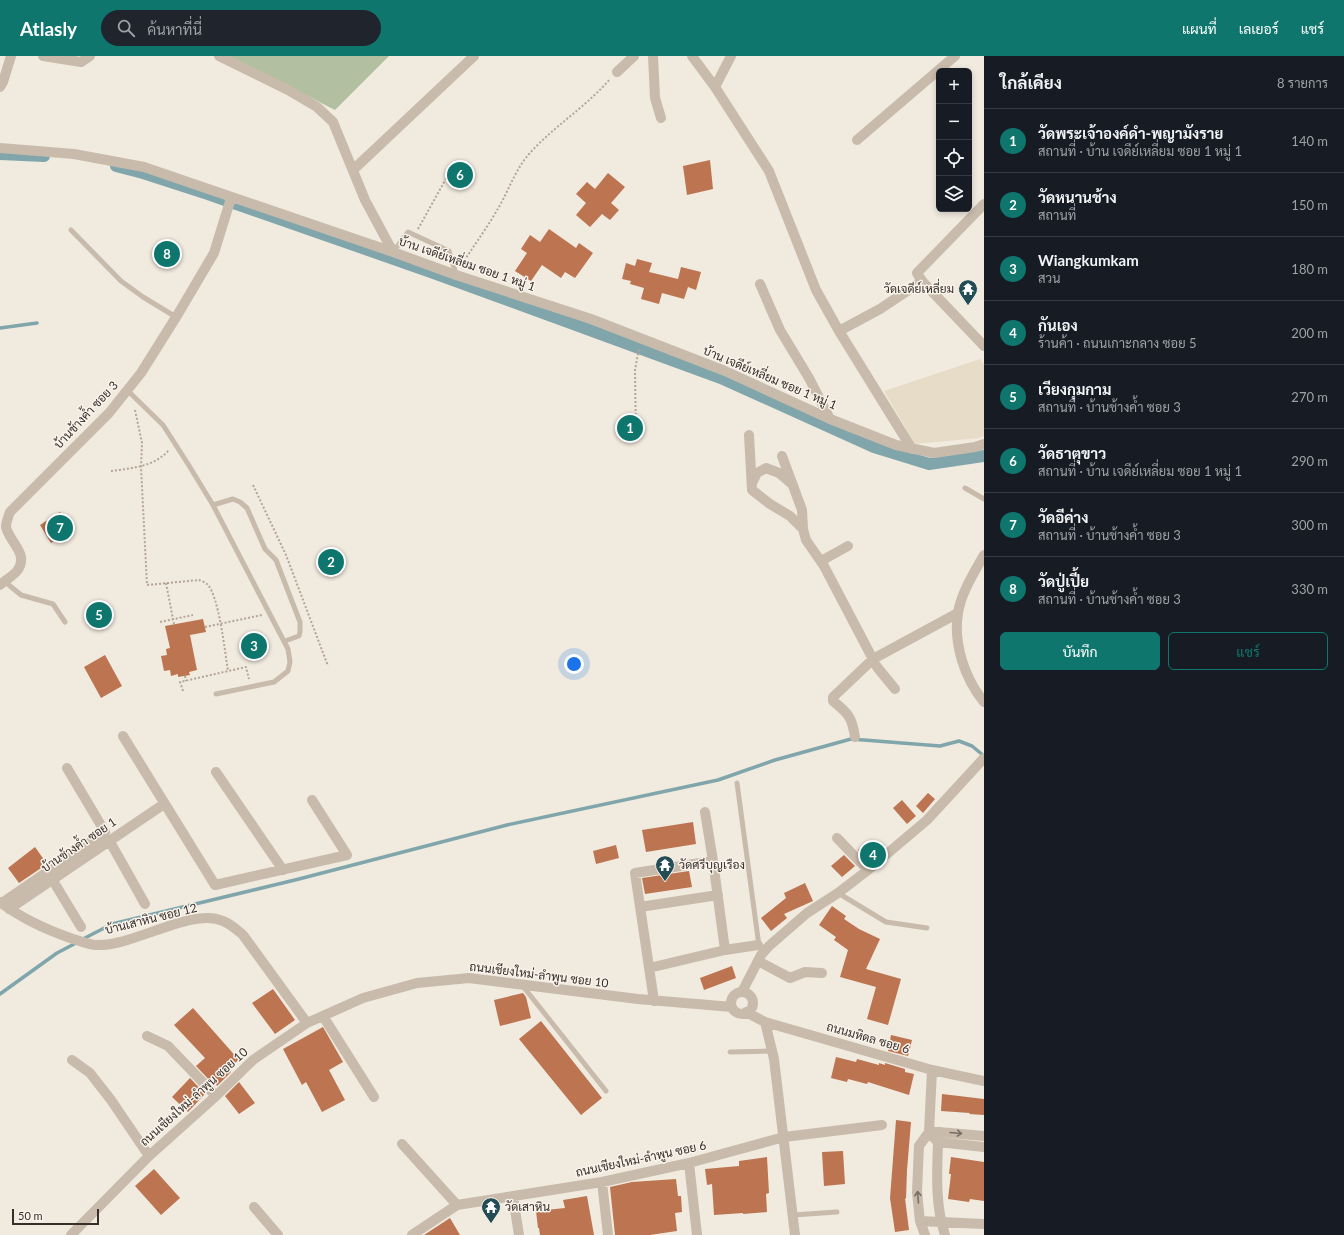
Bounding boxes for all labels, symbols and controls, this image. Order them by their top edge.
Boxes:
search box [101,10,381,46]
text: Atlasly [20,17,77,40]
icon: search [115,17,137,39]
text: ค้นหาที่นี่ [147,20,202,38]
text: แผนที่ [1182,20,1217,37]
text: เลเยอร์ [1239,20,1279,37]
text: แชร์ [1301,20,1324,37]
map controls [936,68,972,212]
button: + [936,68,972,104]
text: ใกล้เคียง [1000,72,1062,93]
text: 8 รายการ [1277,75,1328,91]
button: − [936,104,972,140]
text: วัดพระเจ้าองค์ดำ-พญามังราย [1038,124,1223,142]
text: 1 [1009,133,1017,149]
text: 140 m [1291,133,1328,149]
button: locate [936,140,972,176]
text: สถานที่ · บ้าน เจดีย์เหลี่ยม ซอย 1 หมู่ 1 [1038,143,1242,159]
pin: 6 [447,160,473,190]
button: layers [936,176,972,212]
text: วัดหนานช้าง [1038,188,1117,206]
text: 2 [1009,197,1017,213]
text: 150 m [1291,197,1328,213]
text: สถานที่ [1038,207,1076,223]
street label: บ้าน เจดีย์เหลี่ยม ซอย 1 หมู่ 1 [396,230,539,295]
pin: 8 [154,239,180,269]
text: Wiangkumkam [1038,251,1139,269]
text: 3 [1009,261,1017,277]
text: 180 m [1291,261,1328,277]
text: สวน [1038,270,1060,286]
place label: วัดเจดีย์เหลี่ยม [884,278,954,296]
temple icon: วัดเจดีย์เหลี่ยม [957,278,979,306]
text: กันเอง [1038,316,1078,334]
text: 4 [1009,325,1017,341]
text: 200 m [1291,325,1328,341]
text: ร้านค้า · ถนนเกาะกลาง ซอย 5 [1038,335,1196,351]
street label: บ้าน เจดีย์เหลี่ยม ซอย 1 หมู่ 1 [701,340,840,413]
street label: บ้านช้างค้ำ ซอย 3 [48,376,121,452]
text: เวียงกุมกาม [1038,380,1111,398]
text: 5 [1009,389,1017,405]
text: 270 m [1291,389,1328,405]
text: สถานที่ · บ้านช้างค้ำ ซอย 3 [1038,399,1181,415]
pin: 1 [617,413,643,443]
text: วัดธาตุขาว [1038,444,1106,462]
text: 6 [1009,453,1017,469]
text: 290 m [1291,453,1328,469]
text: สถานที่ · บ้าน เจดีย์เหลี่ยม ซอย 1 หมู่ 1 [1038,463,1242,479]
text: วัดอีค่าง [1038,508,1089,526]
pin: 7 [47,513,73,543]
text: 7 [1009,517,1017,533]
text: 300 m [1291,517,1328,533]
text: สถานที่ · บ้านช้างค้ำ ซอย 3 [1038,527,1181,543]
pin: 2 [318,547,344,577]
text: วัดปู่เปี้ย [1038,572,1089,590]
text: 8 [1009,581,1017,597]
text: 330 m [1291,581,1328,597]
text: สถานที่ · บ้านช้างค้ำ ซอย 3 [1038,591,1181,607]
pin: 5 [86,600,112,630]
pin: 3 [241,631,267,661]
button: บันทึก [1000,632,1160,670]
button: แชร์ [1168,632,1328,670]
your location [564,654,584,674]
street label: บ้านช้างค้ำ ซอย 1 [37,811,119,875]
pin: 4 [860,840,886,870]
temple icon: วัดศรีบุญเรือง [654,854,676,882]
place label: วัดศรีบุญเรือง [679,857,745,874]
street label: บ้านเสาหิน ซอย 12 [103,900,198,937]
street label: ถนนเชียงใหม่-ลำพูน ซอย 10 [469,959,609,991]
street label: ถนนมหิดล ซอย 6 [825,1018,911,1057]
street label: ถนนเชียงใหม่-ลำพูน ซอย 10 [137,1044,251,1150]
one-way arrow [949,1130,962,1137]
street label: ถนนเชียงใหม่-ลำพูน ซอย 6 [574,1137,708,1181]
one-way arrow [914,1191,921,1204]
temple icon: วัดเสาหิน [480,1196,502,1224]
place label: วัดเสาหิน [505,1199,550,1214]
scale bar [12,1207,99,1226]
text: 50 m [18,1209,43,1222]

